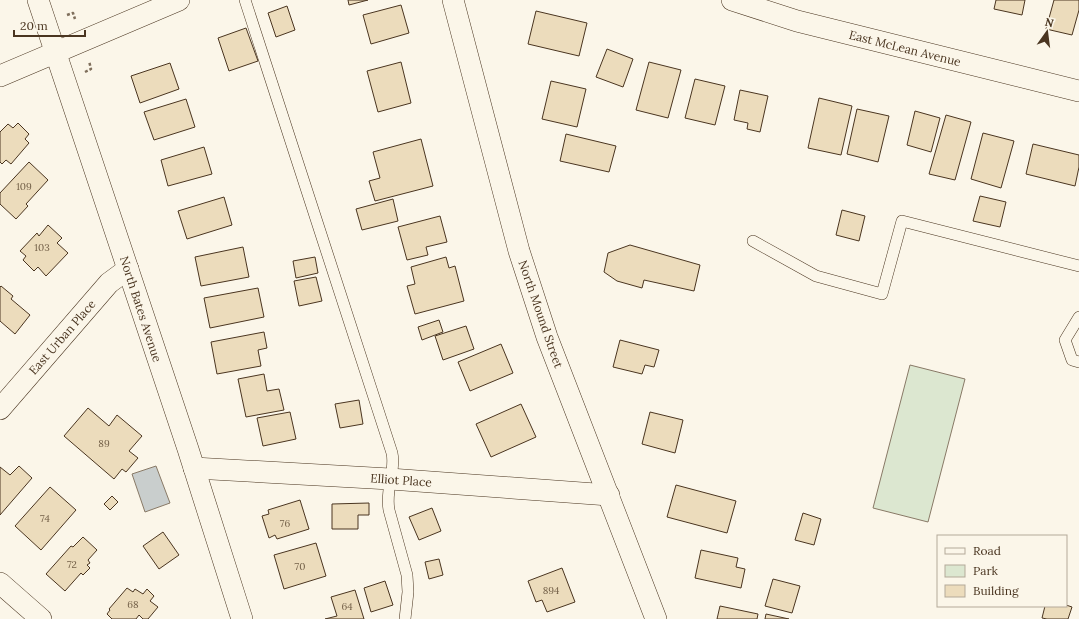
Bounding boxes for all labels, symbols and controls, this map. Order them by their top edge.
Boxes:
scale bar [14,12,85,38]
north arrow [1027,12,1067,52]
text: N [1044,14,1056,30]
text: 20 m [20,18,48,33]
street label: East McLean Avenue [847,27,963,69]
house number: 109 [16,180,32,193]
house number: 103 [34,241,50,254]
street label: North Bates Avenue [117,254,165,364]
street label: North Mound Street [516,258,567,370]
street label: East Urban Place [25,296,99,378]
house number: 89 [98,437,110,450]
street label: Elliot Place [370,470,433,490]
house number: 74 [40,512,51,525]
house number: 76 [280,517,290,530]
legend [937,535,1067,607]
text: Road [973,543,1001,558]
house number: 72 [67,558,77,571]
house number: 70 [295,560,305,573]
text: Park [973,563,999,578]
text: Building [973,583,1019,598]
house number: 894 [543,584,560,597]
house number: 68 [127,598,139,611]
house number: 64 [341,600,353,613]

